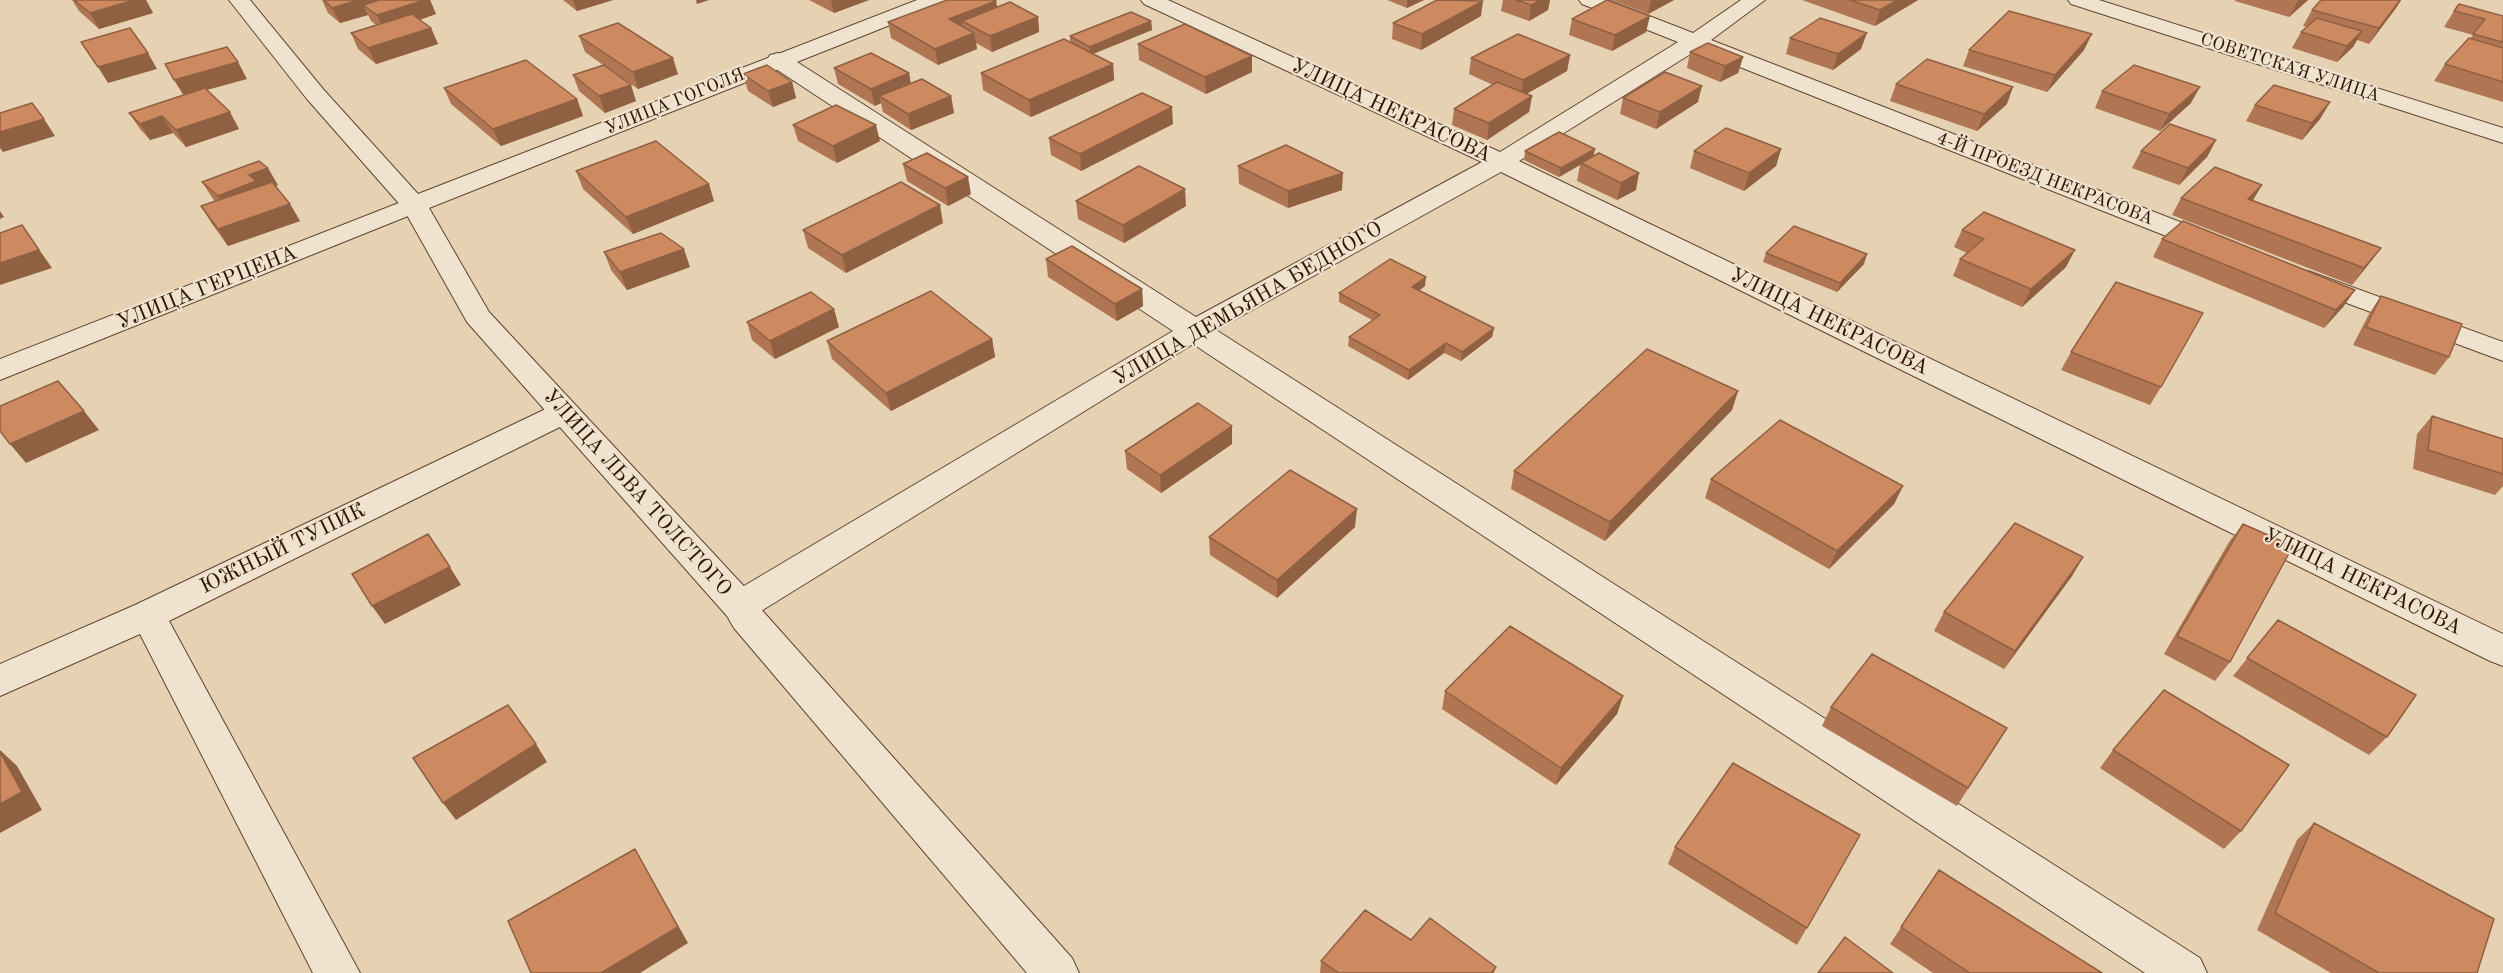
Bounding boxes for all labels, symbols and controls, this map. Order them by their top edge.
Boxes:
street label: СОВЕТСКАЯ УЛИЦА [2197,29,2383,107]
street label: УЛИЦА НЕКРАСОВА [1287,53,1495,169]
street label: УЛИЦА ГОГОЛЯ [602,64,748,140]
street label: 4-Й ПРОЕЗД НЕКРАСОВА [1934,128,2156,230]
street label: УЛИЦА ДЕМЬЯНА БЕДНОГО [1109,216,1387,392]
street label: УЛИЦА ГЕРЦЕНА [113,240,301,336]
street label: УЛИЦА НЕКРАСОВА [1725,263,1933,381]
street label: УЛИЦА ЛЬВА ТОЛСТОГО [537,384,737,602]
street label: ЮЖНЫЙ ТУПИК [196,498,370,600]
street label: УЛИЦА НЕКРАСОВА [2258,523,2466,641]

